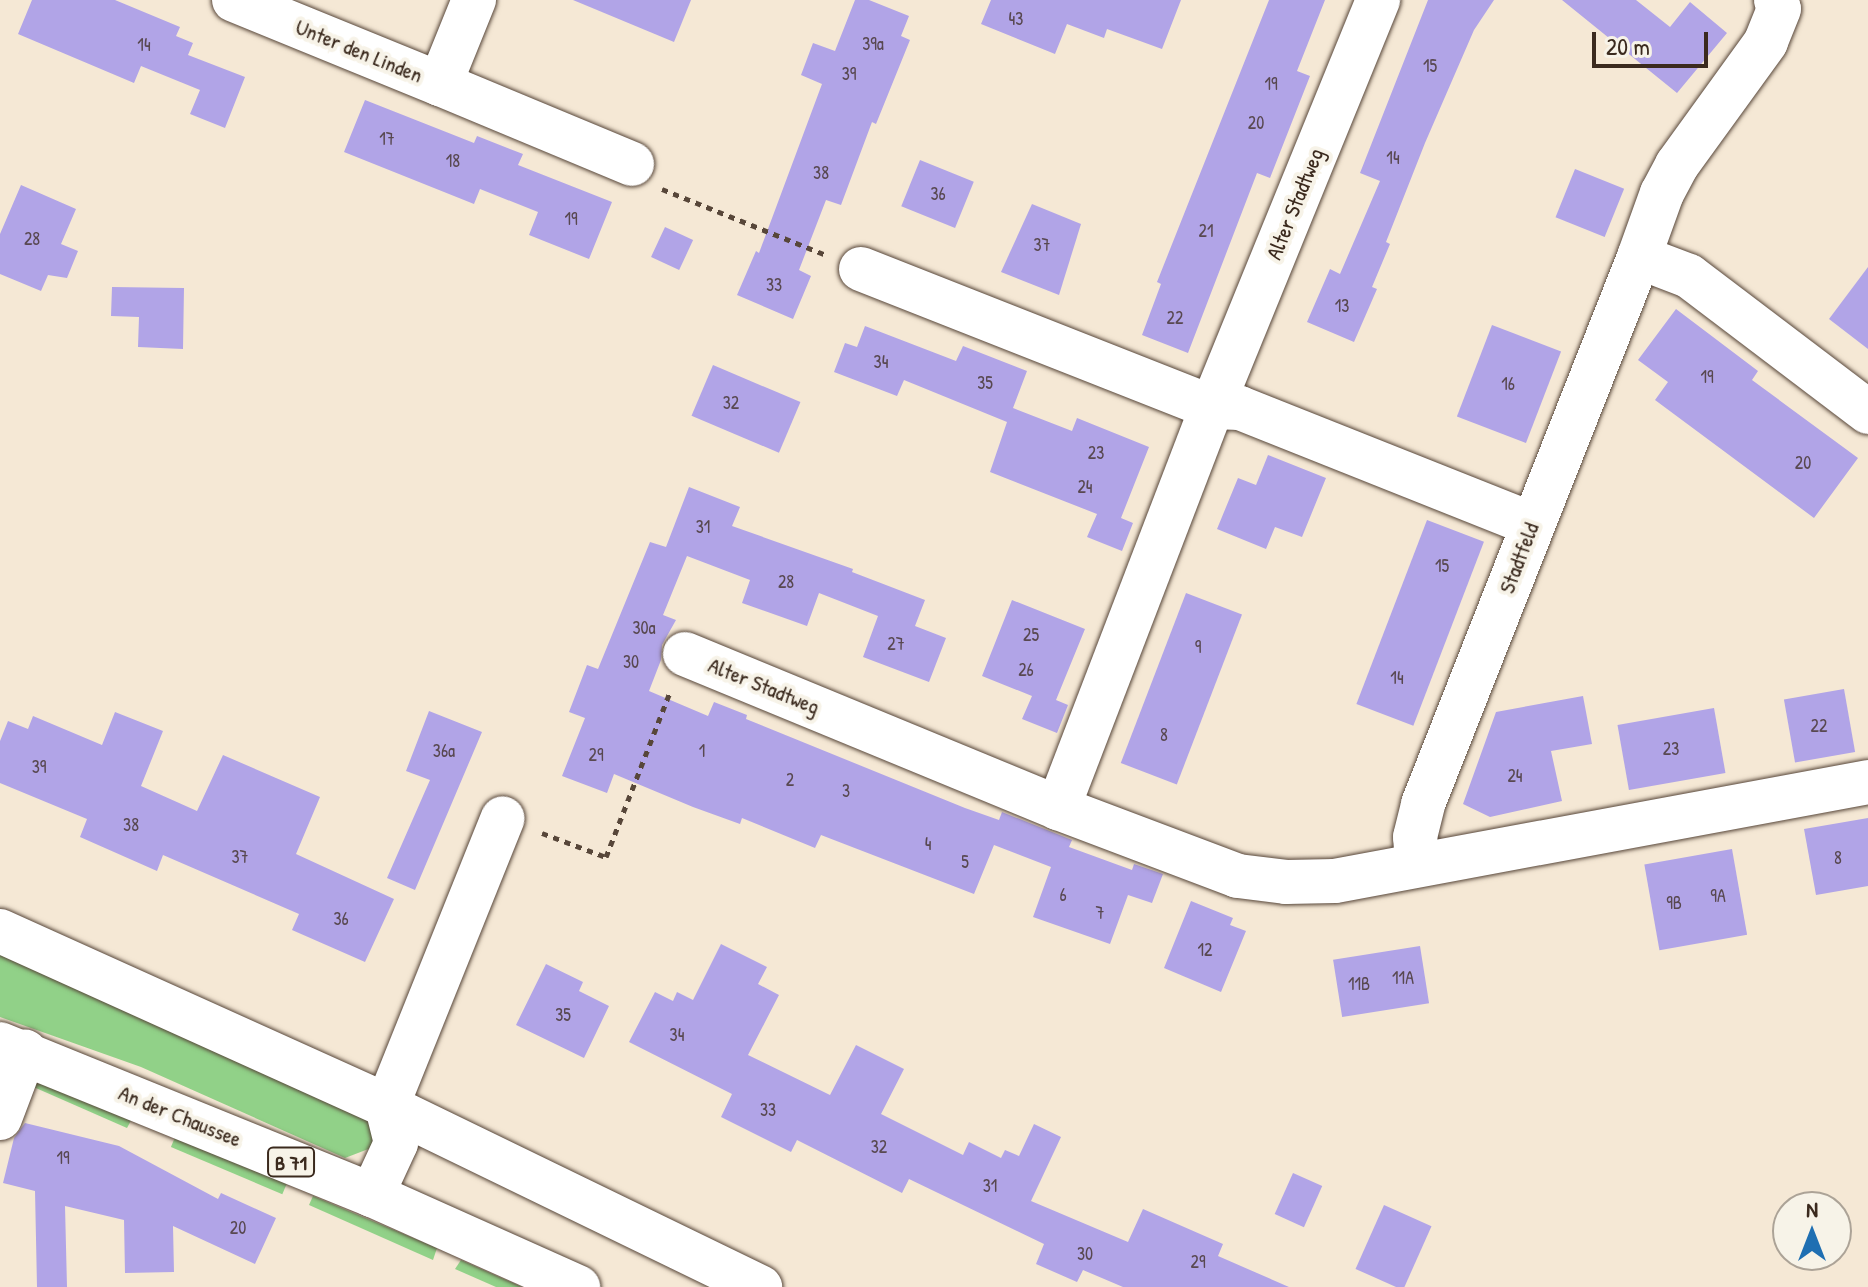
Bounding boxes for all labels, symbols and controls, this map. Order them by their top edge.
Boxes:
house number: 43 [1009,8,1023,30]
street label: Unter den Linden [292,14,426,88]
scale bar [1596,16,1712,66]
text: 20 m [1606,30,1650,62]
house number: 39a [862,33,884,55]
house number: 14 [137,34,151,56]
house number: 15 [1423,55,1437,77]
house number: 39 [842,63,856,85]
house number: 19 [1264,73,1278,95]
house number: 20 [1248,112,1264,134]
house number: 17 [379,128,395,150]
street label: Alter Stadtweg [1261,145,1329,263]
house number: 14 [1386,147,1400,169]
house number: 18 [446,150,460,172]
house number: 38 [813,162,829,184]
house number: 36 [930,183,946,205]
house number: 19 [564,208,578,230]
house number: 21 [1199,220,1213,242]
house number: 28 [24,228,40,250]
house number: 37 [1034,234,1050,256]
house number: 33 [766,274,782,296]
house number: 13 [1335,295,1349,317]
house number: 22 [1167,307,1183,329]
house number: 34 [874,351,888,373]
house number: 19 [1700,366,1714,388]
house number: 35 [977,372,993,394]
house number: 16 [1501,373,1515,395]
house number: 32 [723,392,739,414]
house number: 23 [1088,442,1104,464]
house number: 20 [1795,452,1811,474]
house number: 24 [1077,476,1093,498]
house number: 31 [696,516,710,538]
street label: Stadtfeld [1494,519,1544,597]
house number: 15 [1435,555,1449,577]
house number: 28 [778,571,794,593]
house number: 30a [632,617,656,639]
house number: 25 [1023,624,1039,646]
house number: 27 [887,633,905,655]
house number: 9 [1195,636,1201,658]
house number: 30 [623,651,639,673]
street label: Alter Stadtweg [705,652,823,720]
house number: 26 [1018,659,1034,681]
house number: 14 [1390,667,1404,689]
house number: 22 [1811,715,1827,737]
house number: 8 [1160,724,1168,746]
house number: 23 [1663,738,1679,760]
house number: 36a [433,740,455,762]
house number: 1 [699,740,705,762]
house number: 29 [588,744,604,766]
house number: 39 [32,756,46,778]
house number: 24 [1507,765,1523,787]
house number: 2 [786,769,794,791]
house number: 3 [842,780,850,802]
house number: 38 [123,814,139,836]
house number: 4 [925,833,931,855]
house number: 37 [232,846,248,868]
house number: 8 [1834,847,1842,869]
house number: 5 [961,851,969,873]
house number: 6 [1059,884,1067,906]
house number: 9A [1710,885,1726,907]
house number: 9B [1666,892,1682,914]
house number: 7 [1096,902,1104,924]
house number: 36 [333,908,349,930]
house number: 12 [1198,939,1212,961]
house number: 11A [1392,967,1414,989]
house number: 11B [1348,973,1370,995]
house number: 35 [555,1004,571,1026]
house number: 34 [670,1024,684,1046]
street label: An der Chaussee [115,1079,245,1153]
house number: 33 [760,1099,776,1121]
house number: 32 [871,1136,887,1158]
road number: B 71 [267,1146,315,1178]
house number: 19 [56,1147,70,1169]
house number: 31 [983,1175,997,1197]
north arrow [1772,1191,1852,1271]
text: N [1806,1194,1818,1224]
house number: 20 [230,1217,246,1239]
house number: 30 [1077,1243,1093,1265]
house number: 29 [1190,1251,1206,1273]

